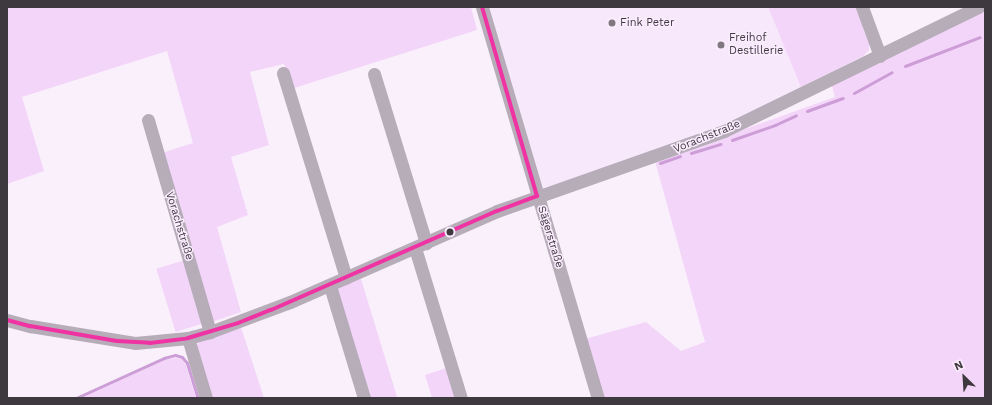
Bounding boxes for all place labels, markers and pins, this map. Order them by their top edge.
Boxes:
place label: Fink Peter [620,16,675,30]
marker: Fink Peter [607,18,617,28]
place label: Freihof Destillerie [729,32,783,58]
marker: Freihof Destillerie [716,40,726,50]
unlabelled marker [445,227,455,237]

